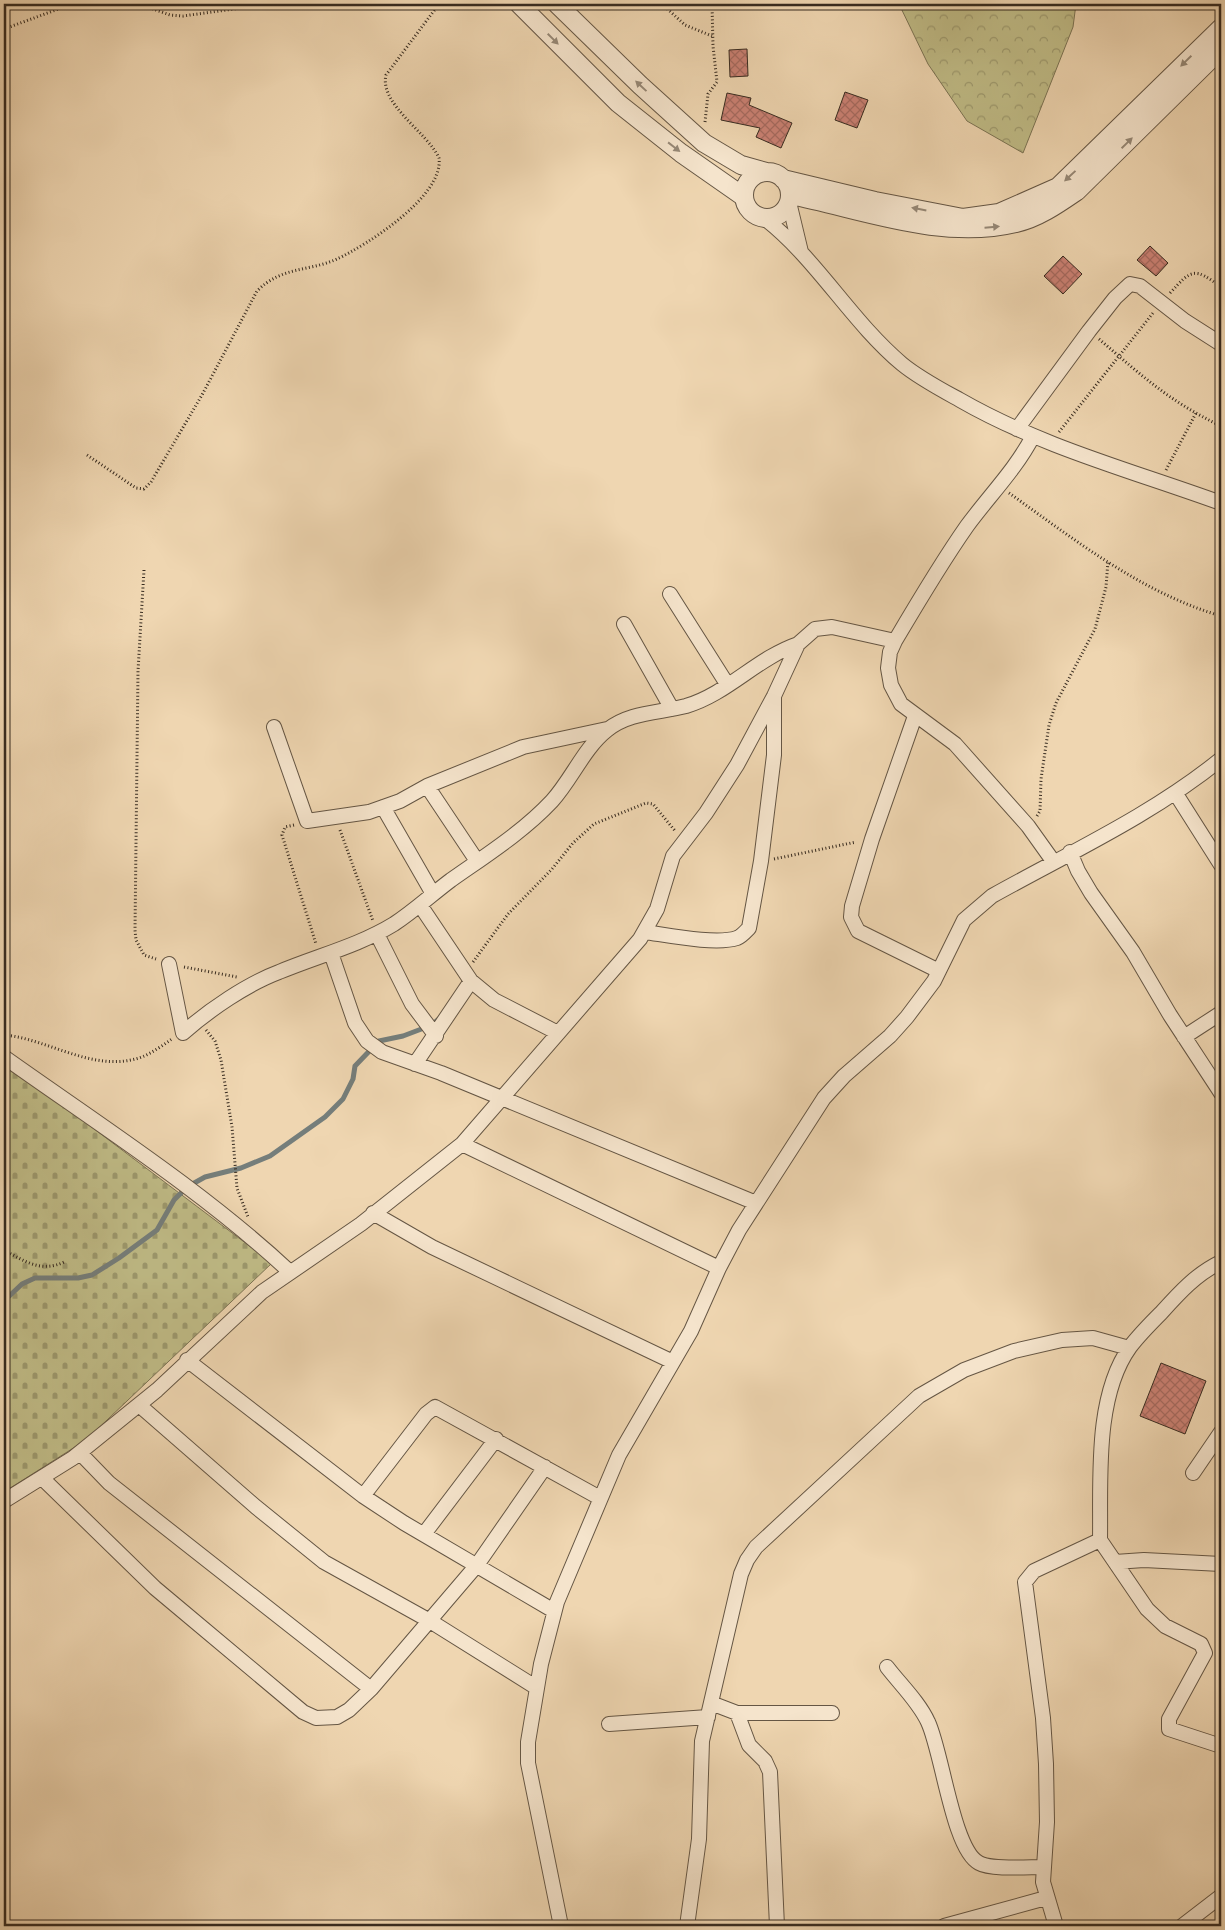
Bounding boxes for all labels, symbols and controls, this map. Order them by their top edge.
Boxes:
one-way arrow [547,32,559,44]
one-way arrow [1180,55,1192,67]
one-way arrow [635,80,647,92]
one-way arrow [1121,137,1133,149]
one-way arrow [667,142,680,153]
one-way arrow [1065,170,1077,182]
one-way arrow [910,205,926,213]
one-way arrow [985,223,1001,231]

